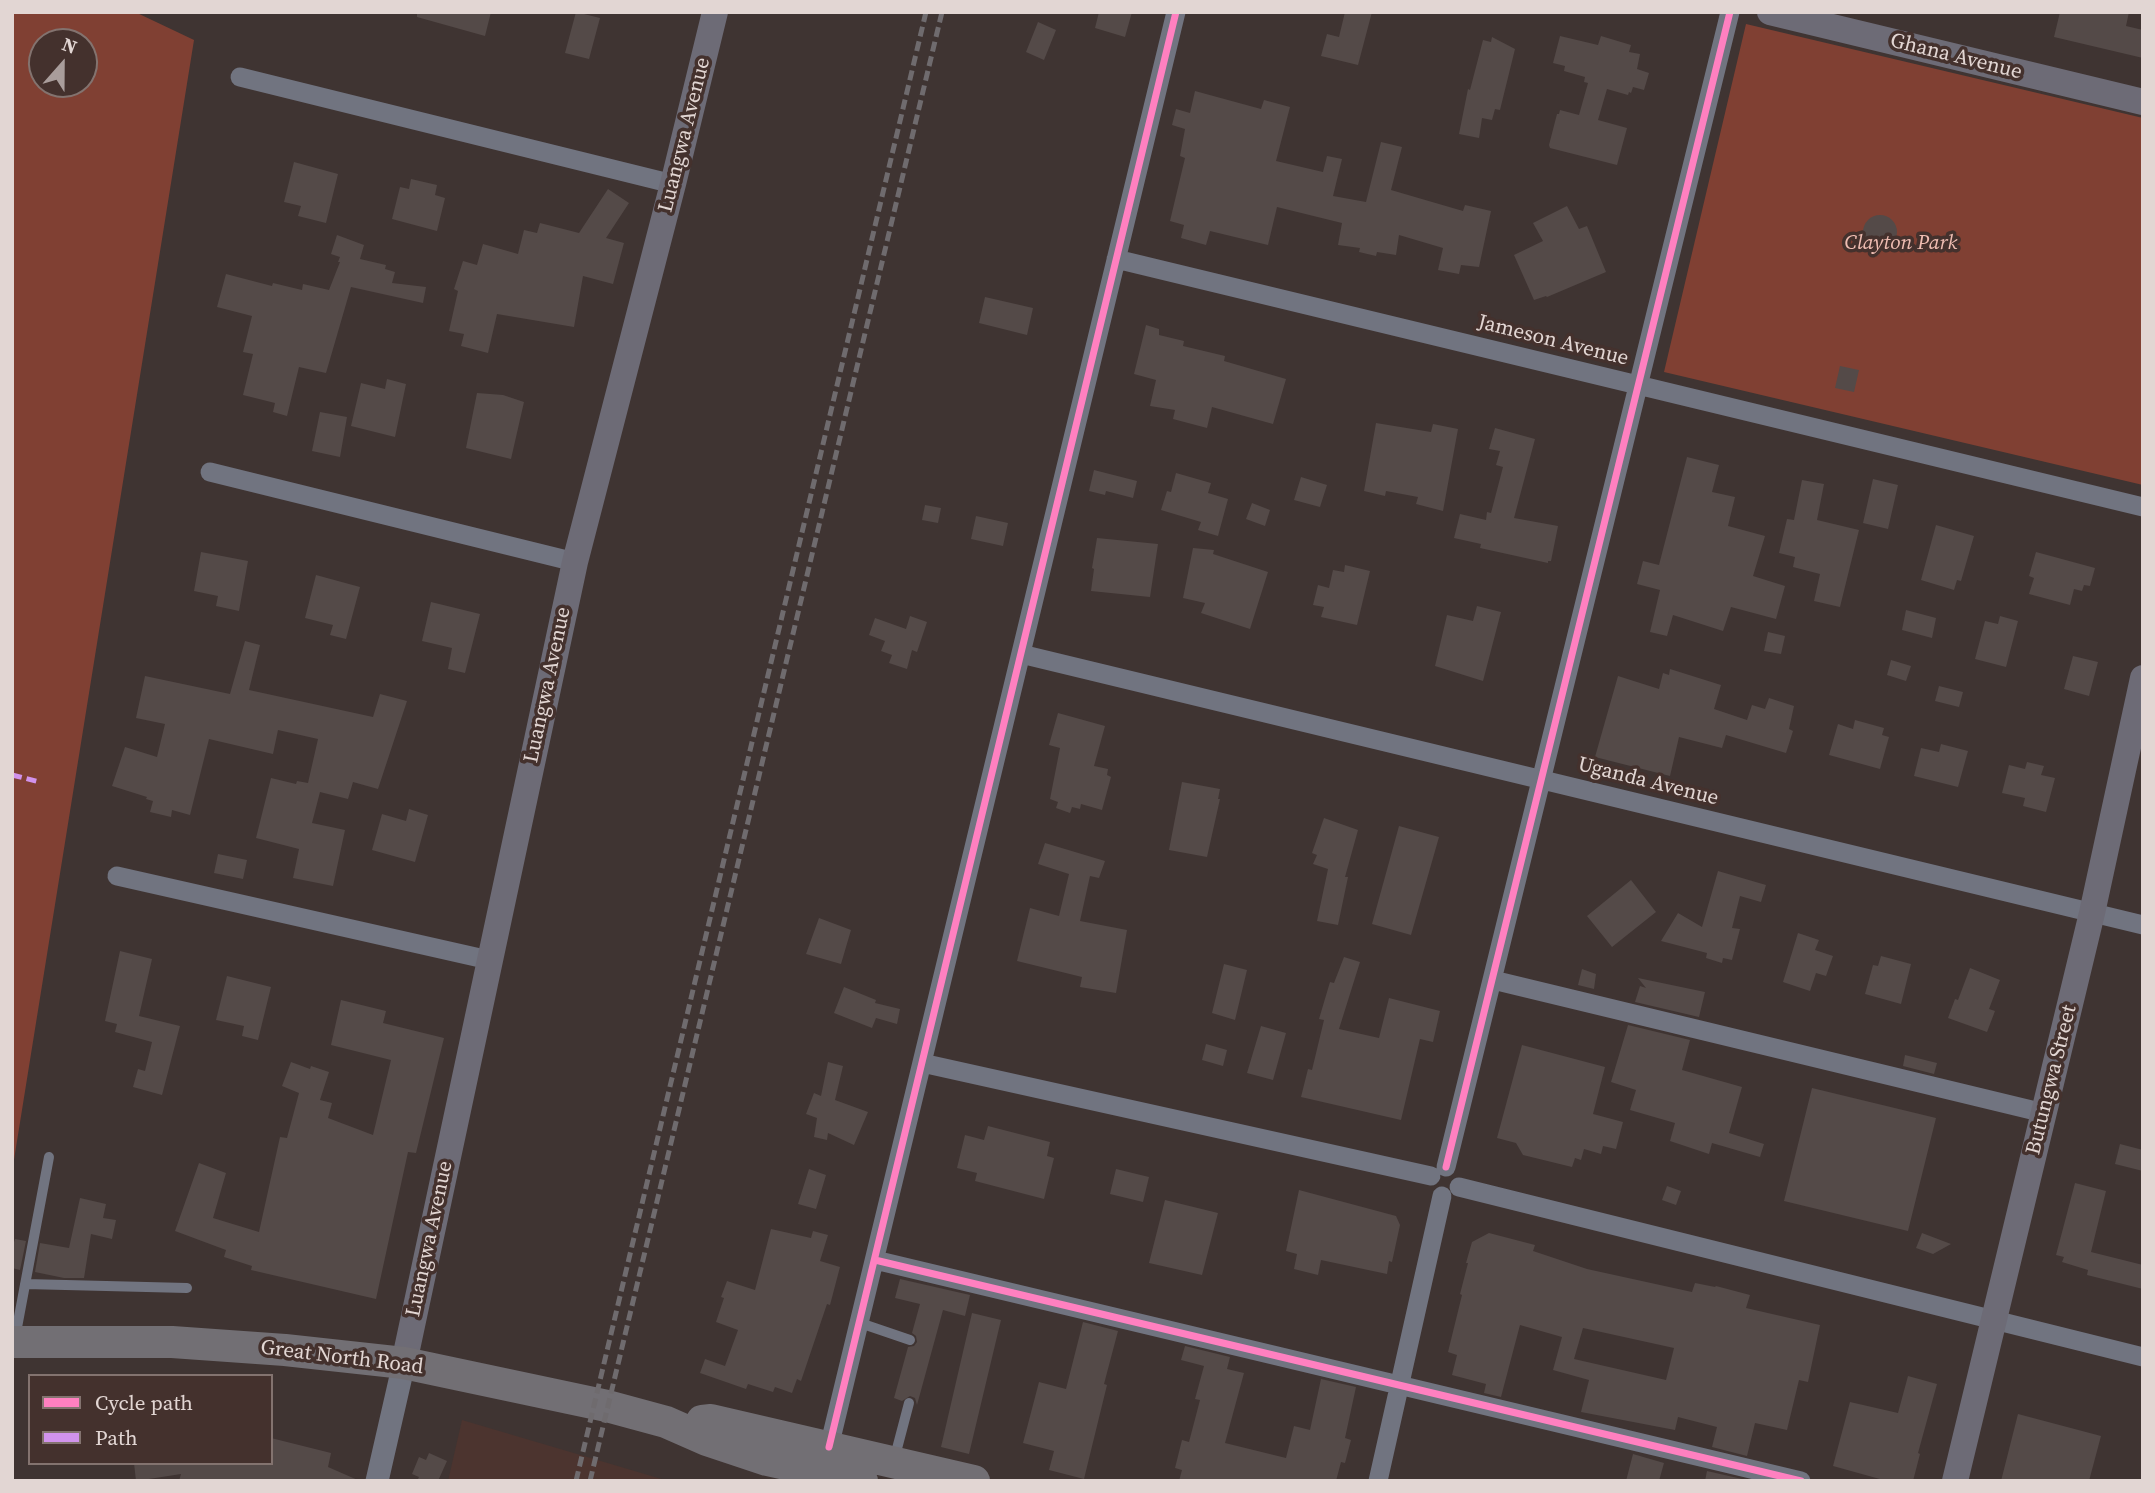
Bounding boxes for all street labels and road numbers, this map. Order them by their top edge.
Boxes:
street label: Ghana Avenue [1888,28,2024,86]
street label: Luangwa Avenue [654,55,716,215]
street label: Jameson Avenue [1475,310,1631,372]
street label: Luangwa Avenue [519,605,577,765]
street label: Uganda Avenue [1575,752,1721,812]
street label: Butungwa Street [2021,1003,2083,1157]
street label: Luangwa Avenue [401,1159,459,1319]
street label: Great North Road [259,1336,425,1380]

